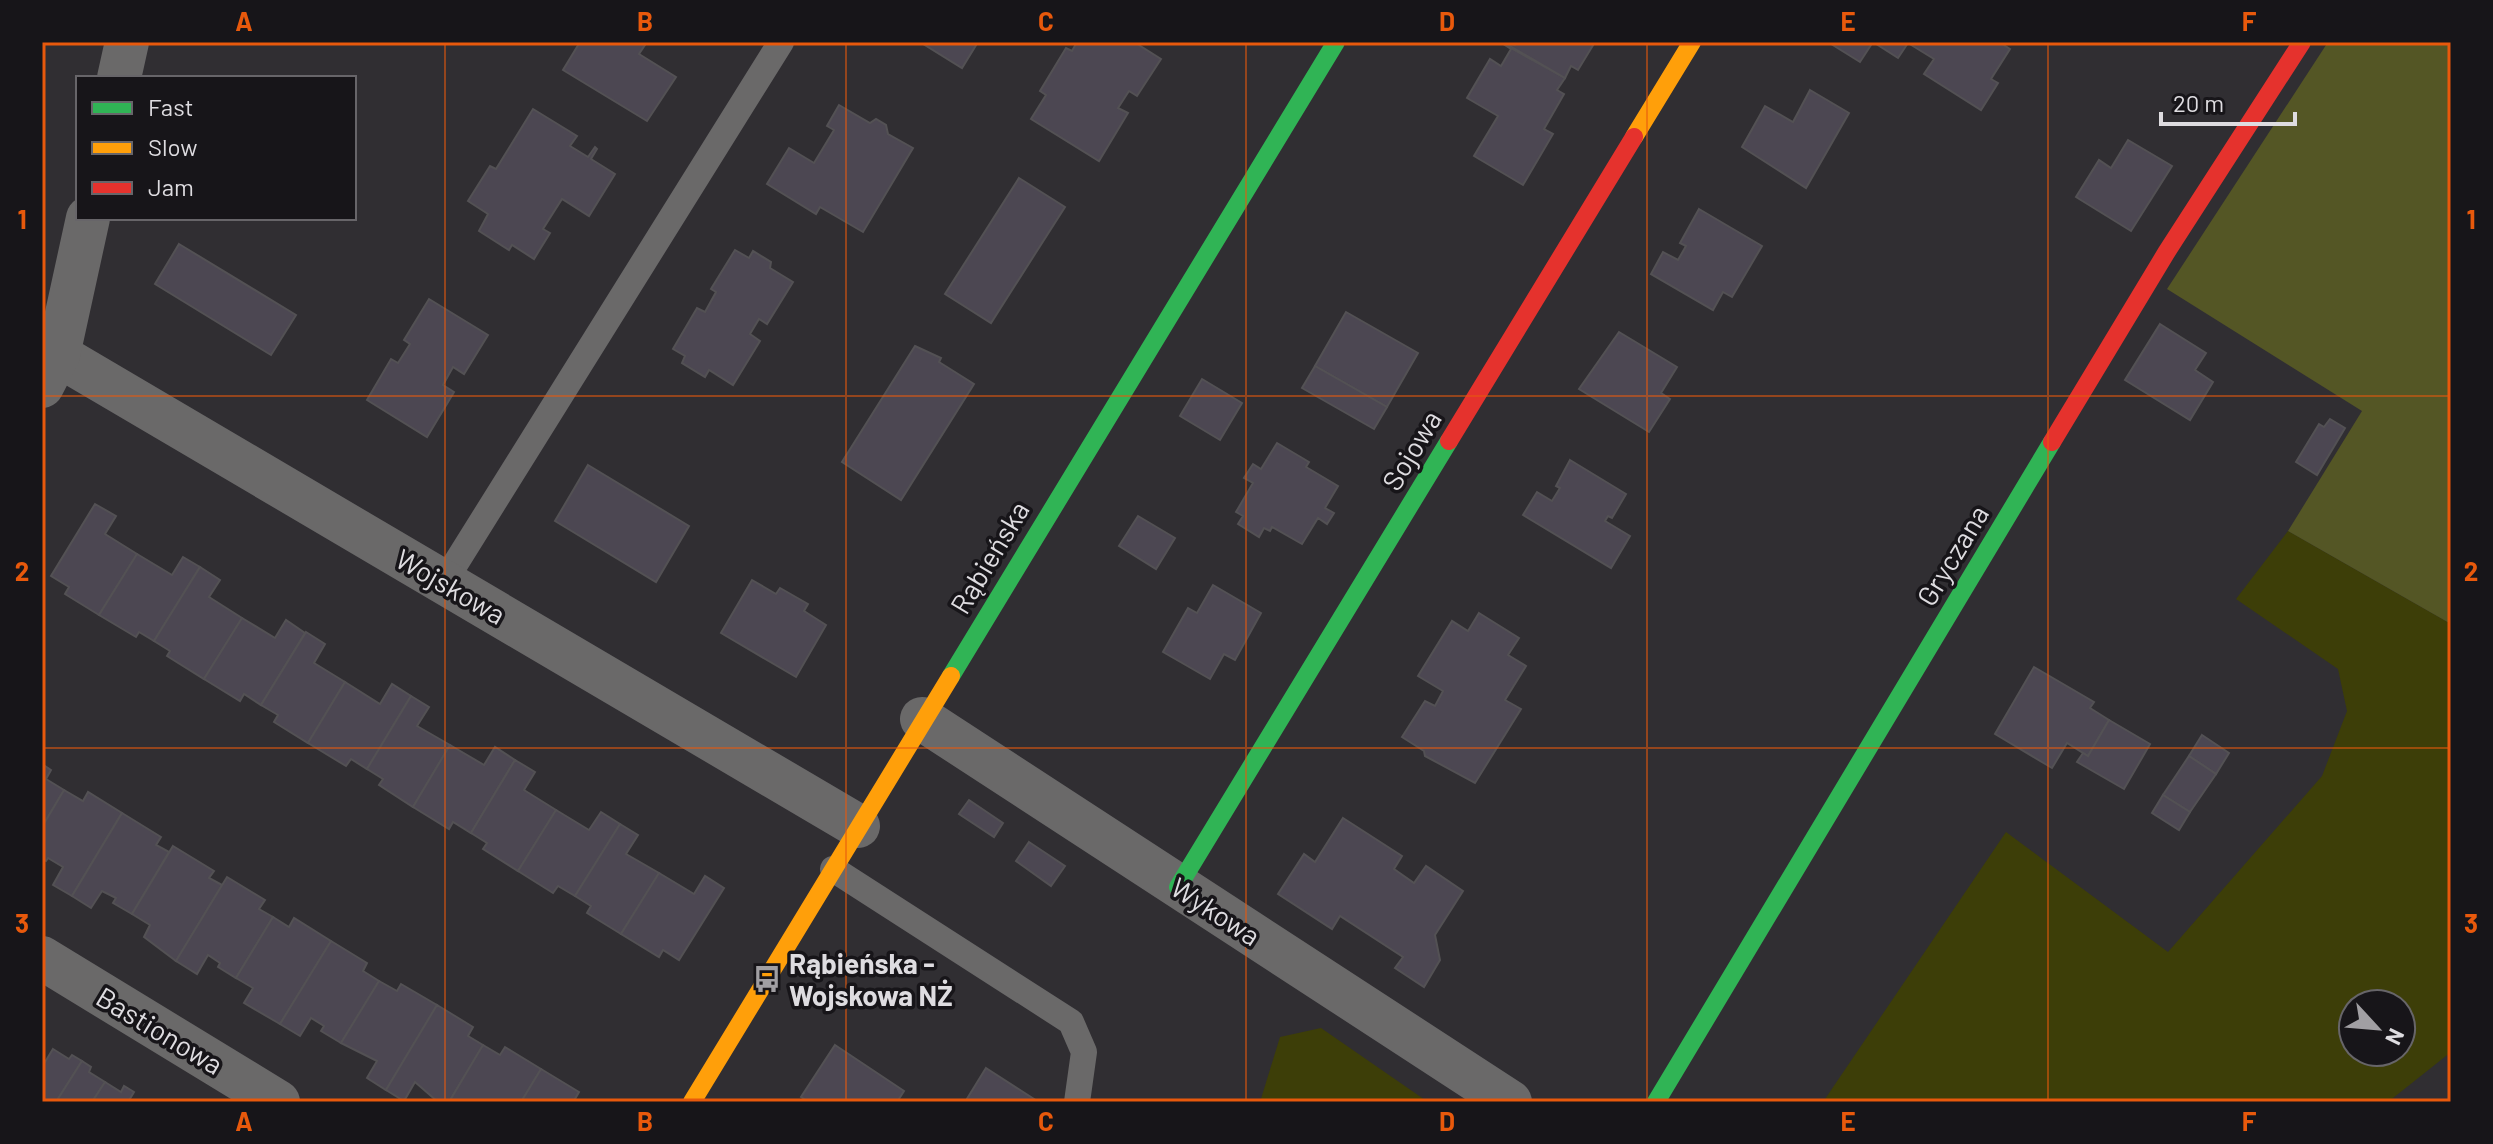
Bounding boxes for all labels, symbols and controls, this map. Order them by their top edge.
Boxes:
text: A [235,5,253,36]
text: B [637,5,653,36]
text: C [1038,5,1054,36]
text: D [1439,5,1455,36]
text: E [1840,5,1856,36]
text: F [2242,5,2257,36]
legend [76,76,356,220]
scale bar [2161,76,2295,126]
text: 20 m [2173,88,2224,117]
text: Fast [148,92,193,121]
text: Slow [148,132,197,161]
text: Jam [148,172,194,201]
text: 1 [17,203,27,234]
text: 1 [2466,203,2476,234]
street label: Sojowa [1374,404,1448,496]
street label: Rąbieńska [942,495,1036,619]
street label: Gryczana [1909,499,1995,611]
street label: Wojskowa [390,541,512,631]
text: 2 [15,555,29,586]
text: 2 [2464,555,2478,586]
street label: Wykowa [1165,870,1267,952]
text: 3 [15,907,29,938]
text: 3 [2464,907,2478,938]
place label: Rąbieńska - Wojskowa NŻ [789,946,953,1012]
bus stop icon: Rąbieńska - Wojskowa NŻ [752,964,782,994]
street label: Bastionowa [91,979,229,1081]
north arrow [2337,988,2417,1068]
text: N [2381,1025,2411,1049]
text: A [235,1105,253,1136]
text: B [637,1105,653,1136]
text: C [1038,1105,1054,1136]
text: D [1439,1105,1455,1136]
text: E [1840,1105,1856,1136]
text: F [2242,1105,2257,1136]

